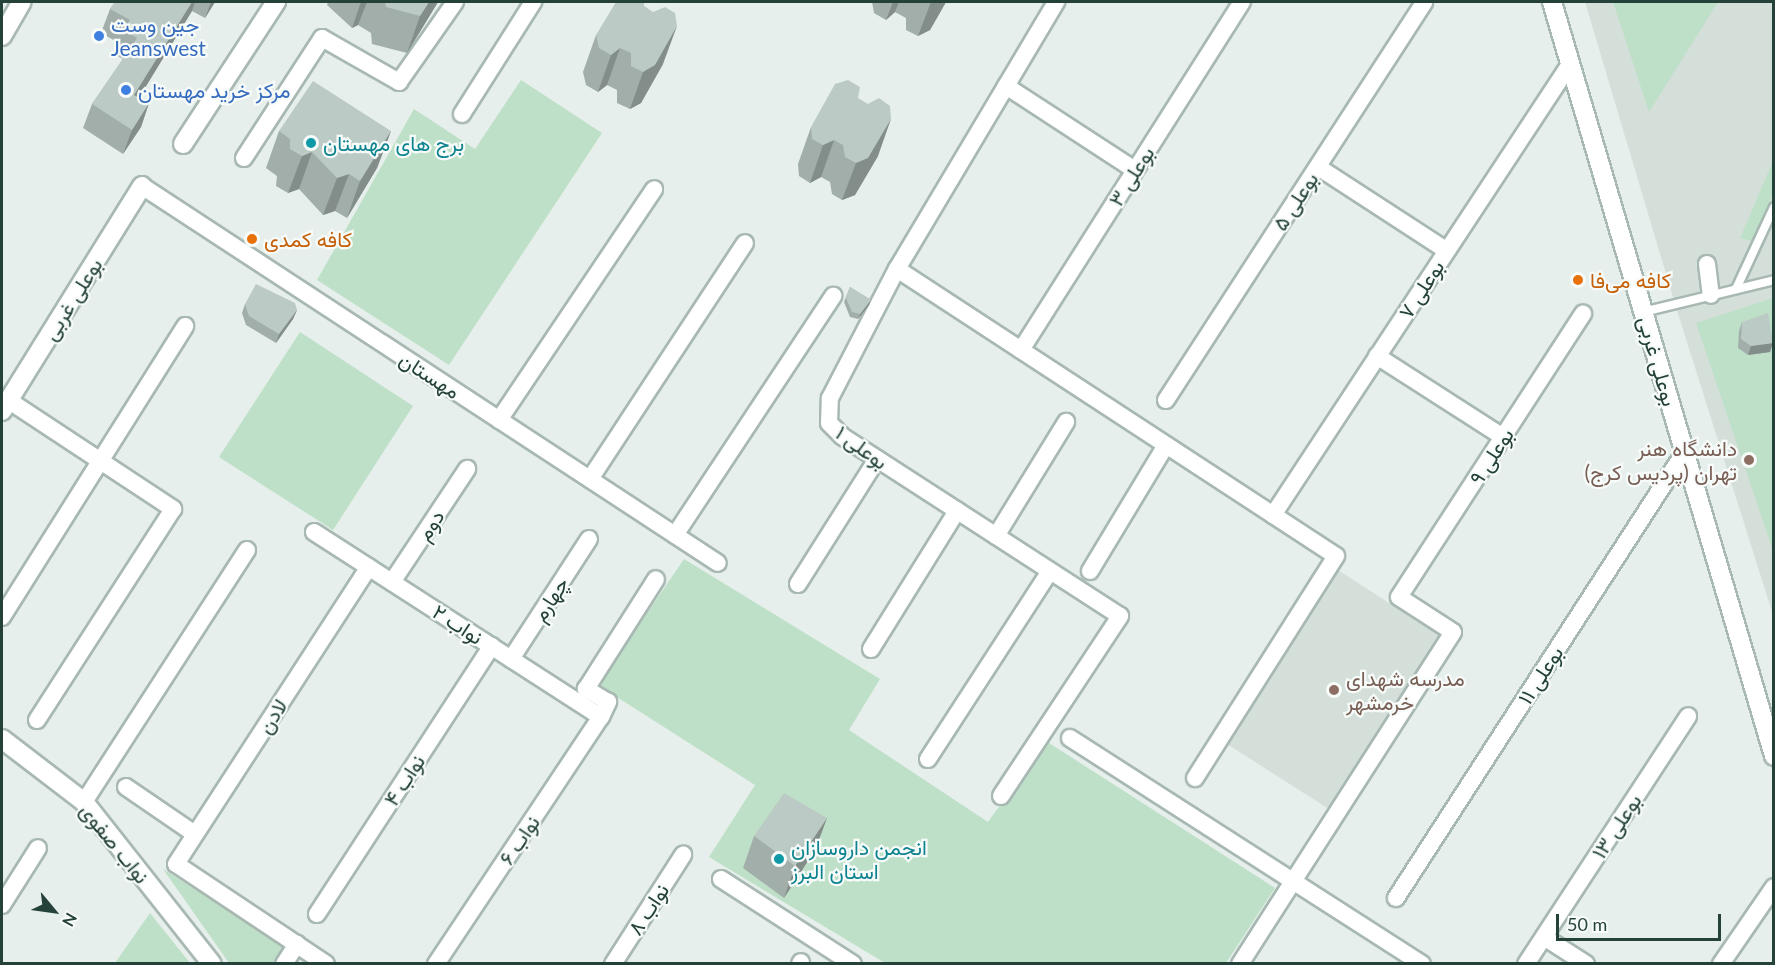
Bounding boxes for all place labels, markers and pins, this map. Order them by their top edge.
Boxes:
place label: جین وست Jeanswest [111,11,206,61]
marker: جین وست Jeanswest [92,29,106,43]
place label: مرکز خرید مهستان [138,77,291,103]
marker: مرکز خرید مهستان [119,83,133,97]
place label: برج های مهستان [323,130,464,156]
marker: برج های مهستان [304,136,318,150]
place label: کافه کمدی [264,226,352,252]
marker: کافه کمدی [245,232,259,246]
place label: کافه می‌فا [1590,267,1671,293]
marker: کافه می‌فا [1571,273,1585,287]
place label: دانشگاه هنر تهران (پردیس کرج) [1585,435,1737,485]
marker: دانشگاه هنر تهران (پردیس کرج) [1742,453,1756,467]
place label: مدرسه شهدای خرمشهر [1346,665,1465,715]
marker: مدرسه شهدای خرمشهر [1327,683,1341,697]
place label: انجمن داروسازان استان البرز [791,834,927,884]
marker: انجمن داروسازان استان البرز [772,852,786,866]

